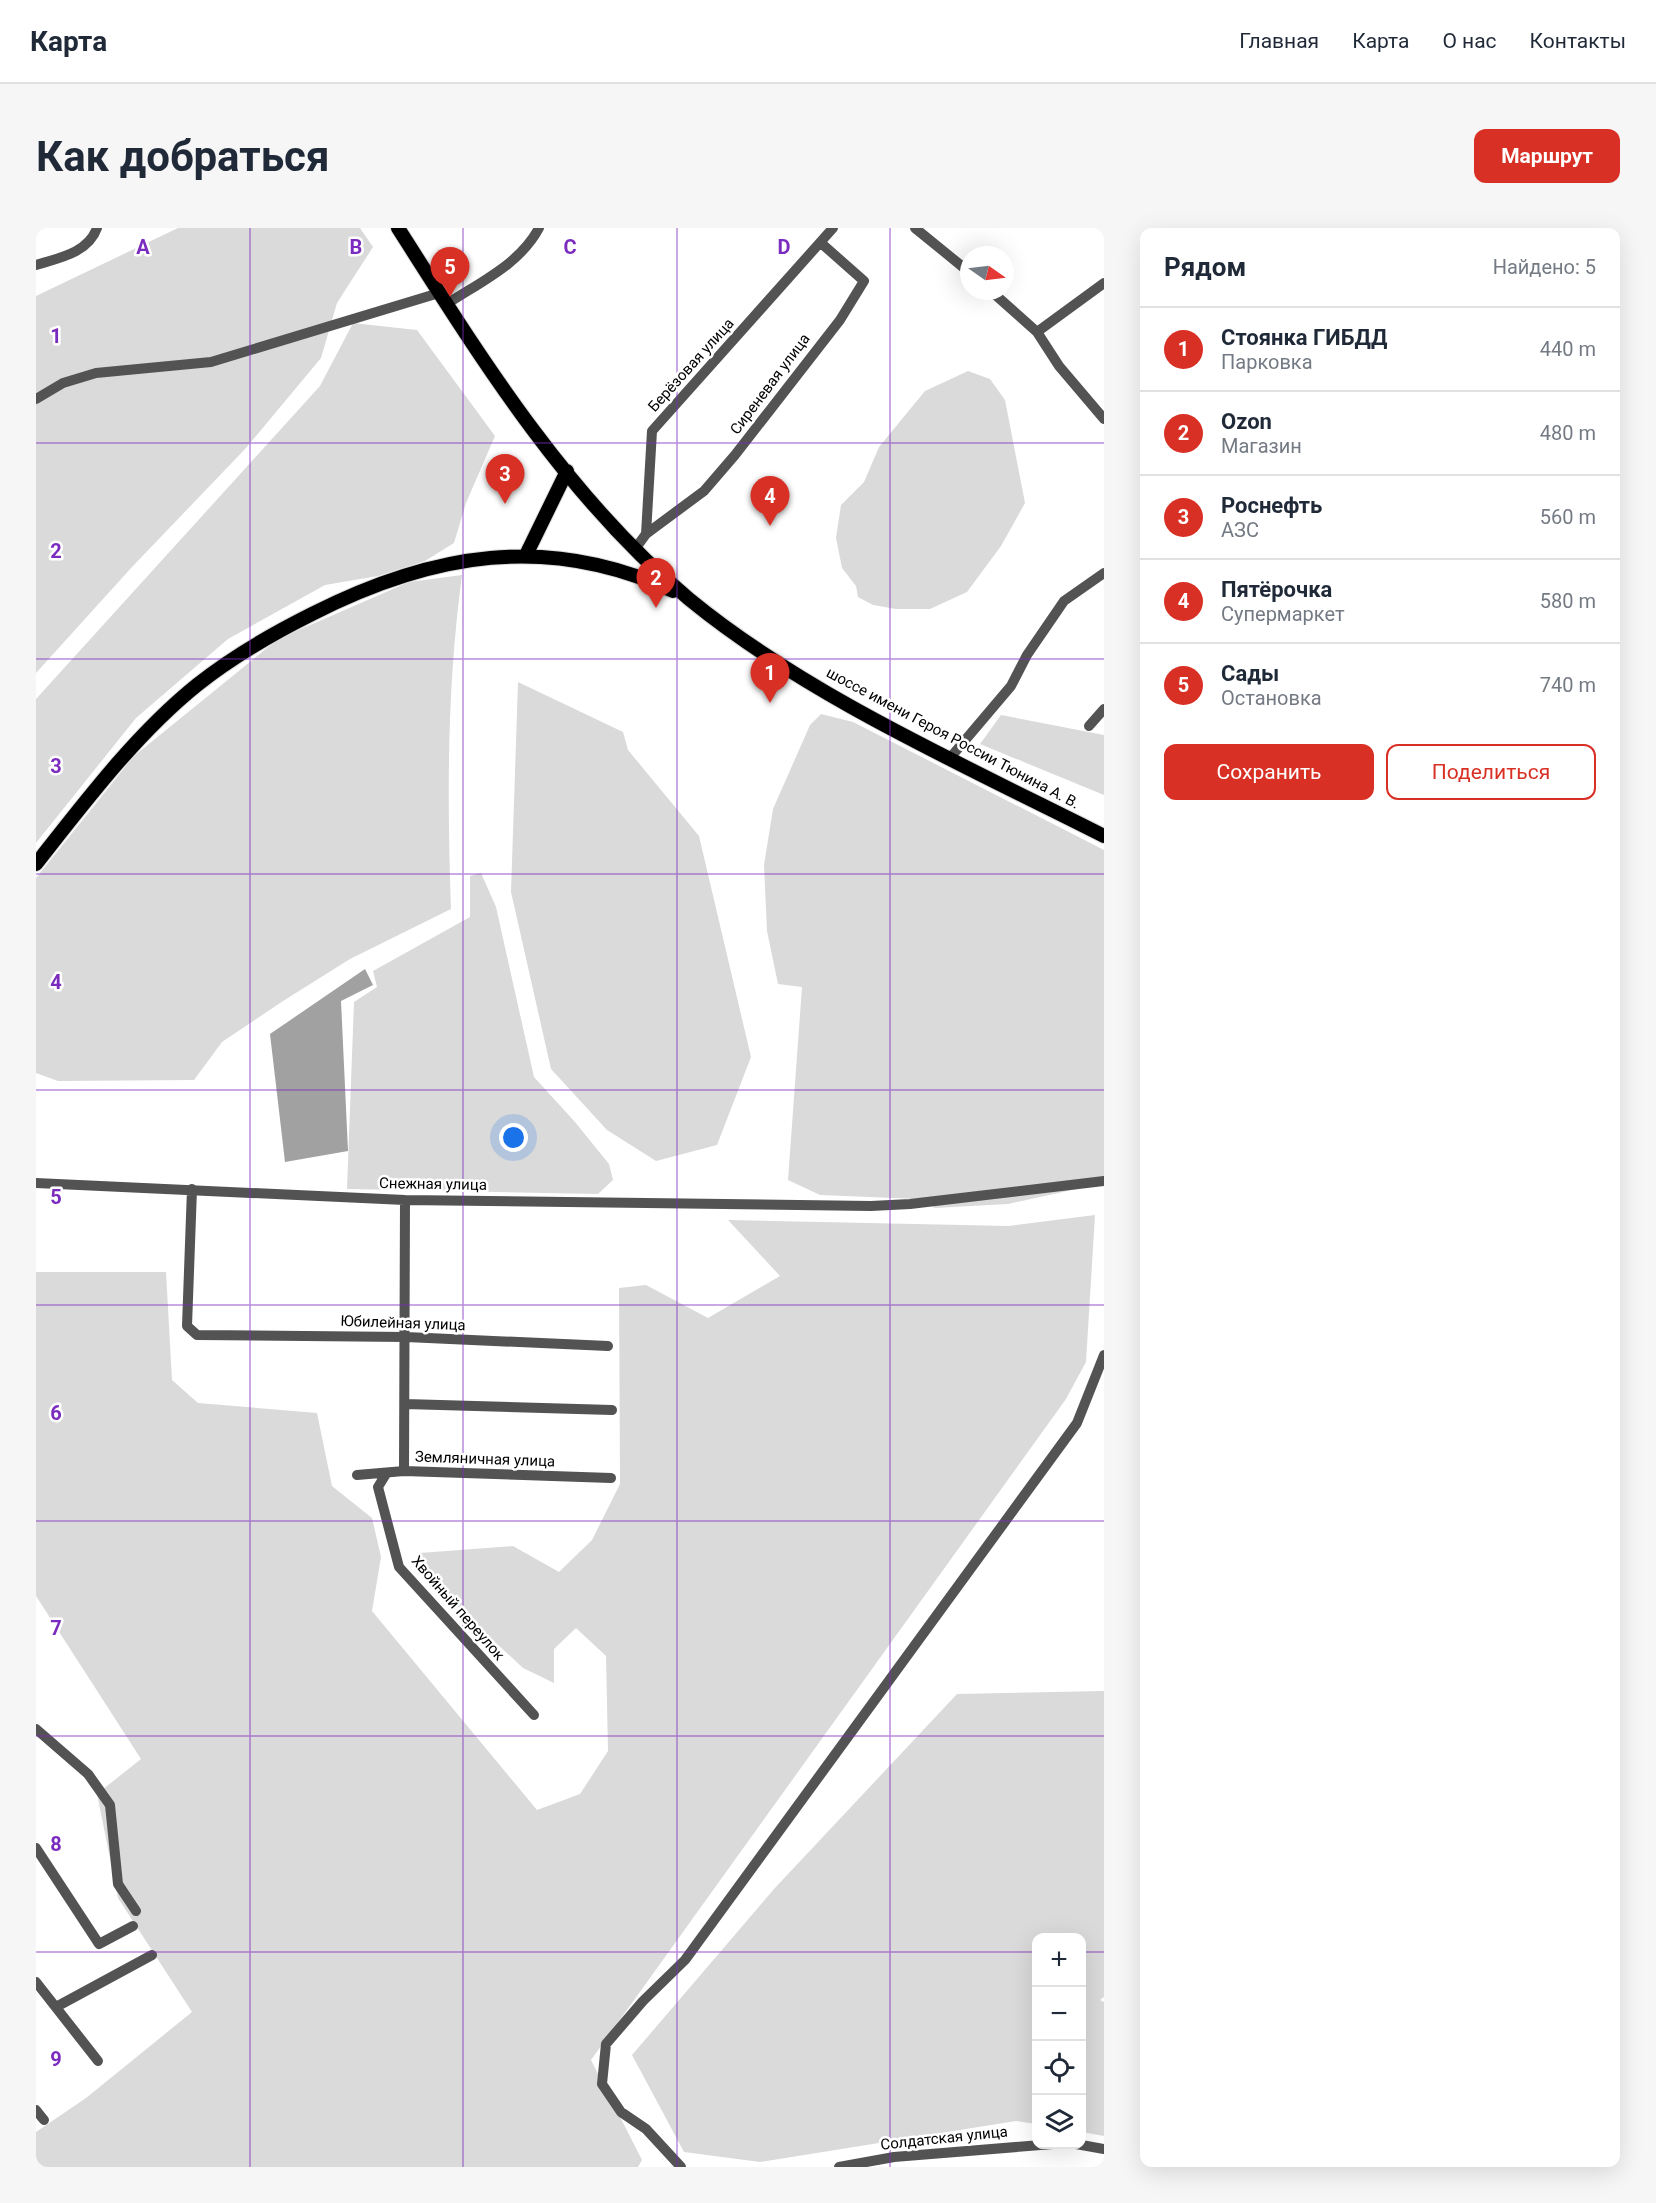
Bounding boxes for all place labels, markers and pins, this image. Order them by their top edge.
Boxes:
pin: 5 [430,248,470,297]
pin: 3 [486,454,524,504]
pin: 4 [750,476,790,526]
pin: 2 [636,558,676,608]
pin: 1 [750,654,790,703]

